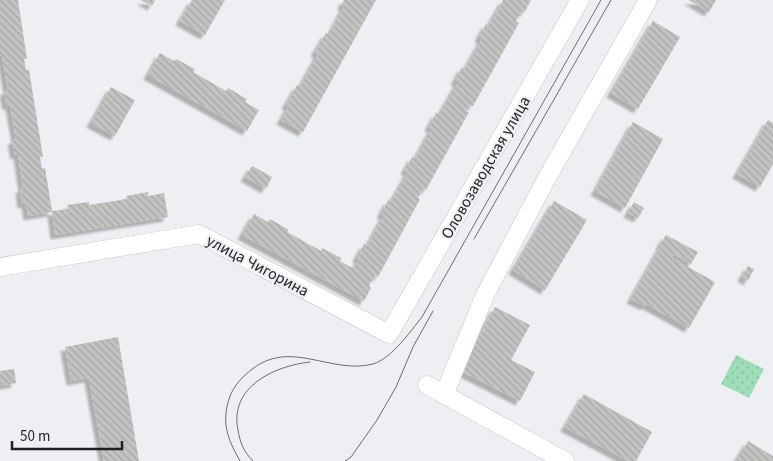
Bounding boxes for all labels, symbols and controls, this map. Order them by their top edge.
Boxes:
street label: Оловозаводская улица [436,92,536,243]
street label: улица Чигорина [202,230,313,302]
scale bar [12,418,122,450]
text: 50 m [20,426,50,447]

